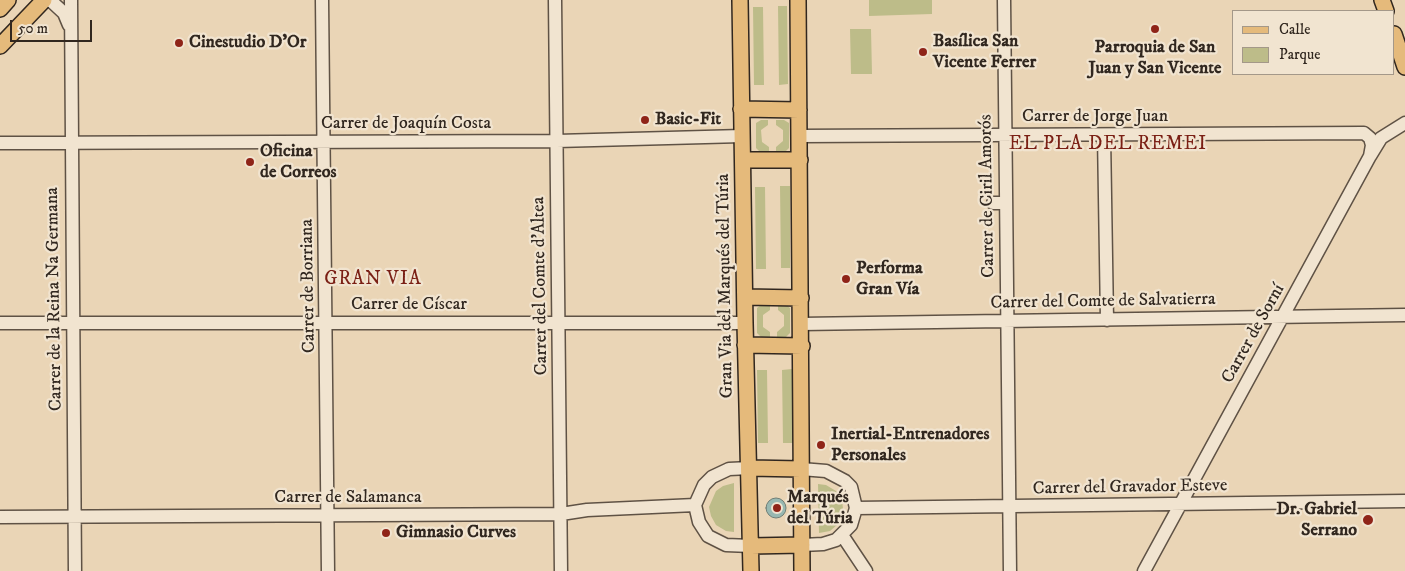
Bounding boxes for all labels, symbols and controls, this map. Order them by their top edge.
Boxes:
scale bar [12,10,95,42]
legend [1232,10,1395,75]
text: 50 m [18,19,48,38]
text: Calle [1279,20,1311,39]
marker: Parroquia de San Juan y San Vicente [1149,23,1161,35]
place label: Basílica San Vicente Ferrer [933,31,1036,74]
place label: Cinestudio D'Or [189,32,307,54]
marker: Cinestudio D'Or [173,37,185,49]
place label: Parroquia de San Juan y San Vicente [1089,37,1221,80]
text: Parque [1279,45,1320,64]
marker: Basílica San Vicente Ferrer [917,46,929,58]
street label: Carrer de Jorge Juan [1022,106,1168,128]
place label: Basic-Fit [655,109,721,131]
street label: Carrer de Joaquín Costa [321,113,491,135]
marker: Basic-Fit [639,114,651,126]
street label: Carrer de Ciril Amorós [976,114,1000,278]
district label: EL PLA DEL REMEI [1007,134,1209,156]
place label: Oficina de Correos [260,141,337,183]
marker: Oficina de Correos [244,156,256,168]
street label: Gran Via del Marqués del Túria [713,173,739,399]
street label: Carrer de la Reina Na Germana [42,187,68,411]
street label: Carrer del Comte d'Altea [529,197,553,375]
street label: Carrer de Borriana [297,219,321,353]
place label: Performa Gran Vía [856,258,923,300]
district label: GRAN VIA [323,269,423,291]
marker: Performa Gran Vía [840,273,852,285]
street label: Carrer de Sorní [1218,281,1290,387]
street label: Carrer del Comte de Salvatierra [990,289,1216,315]
street label: Carrer de Císcar [351,294,467,316]
place label: Inertial-Entrenadores Personales [831,424,990,466]
marker: Inertial-Entrenadores Personales [815,439,827,451]
street label: Carrer del Gravador Esteve [1032,476,1228,500]
street label: Carrer de Salamanca [274,487,422,509]
place label: Marqués del Túria [787,487,853,530]
place label: Dr. Gabriel Serrano [1276,499,1357,542]
marker: Marqués del Túria [771,502,783,514]
marker: Dr. Gabriel Serrano [1361,513,1375,527]
place label: Gimnasio Curves [396,522,516,544]
marker: Gimnasio Curves [380,527,392,539]

